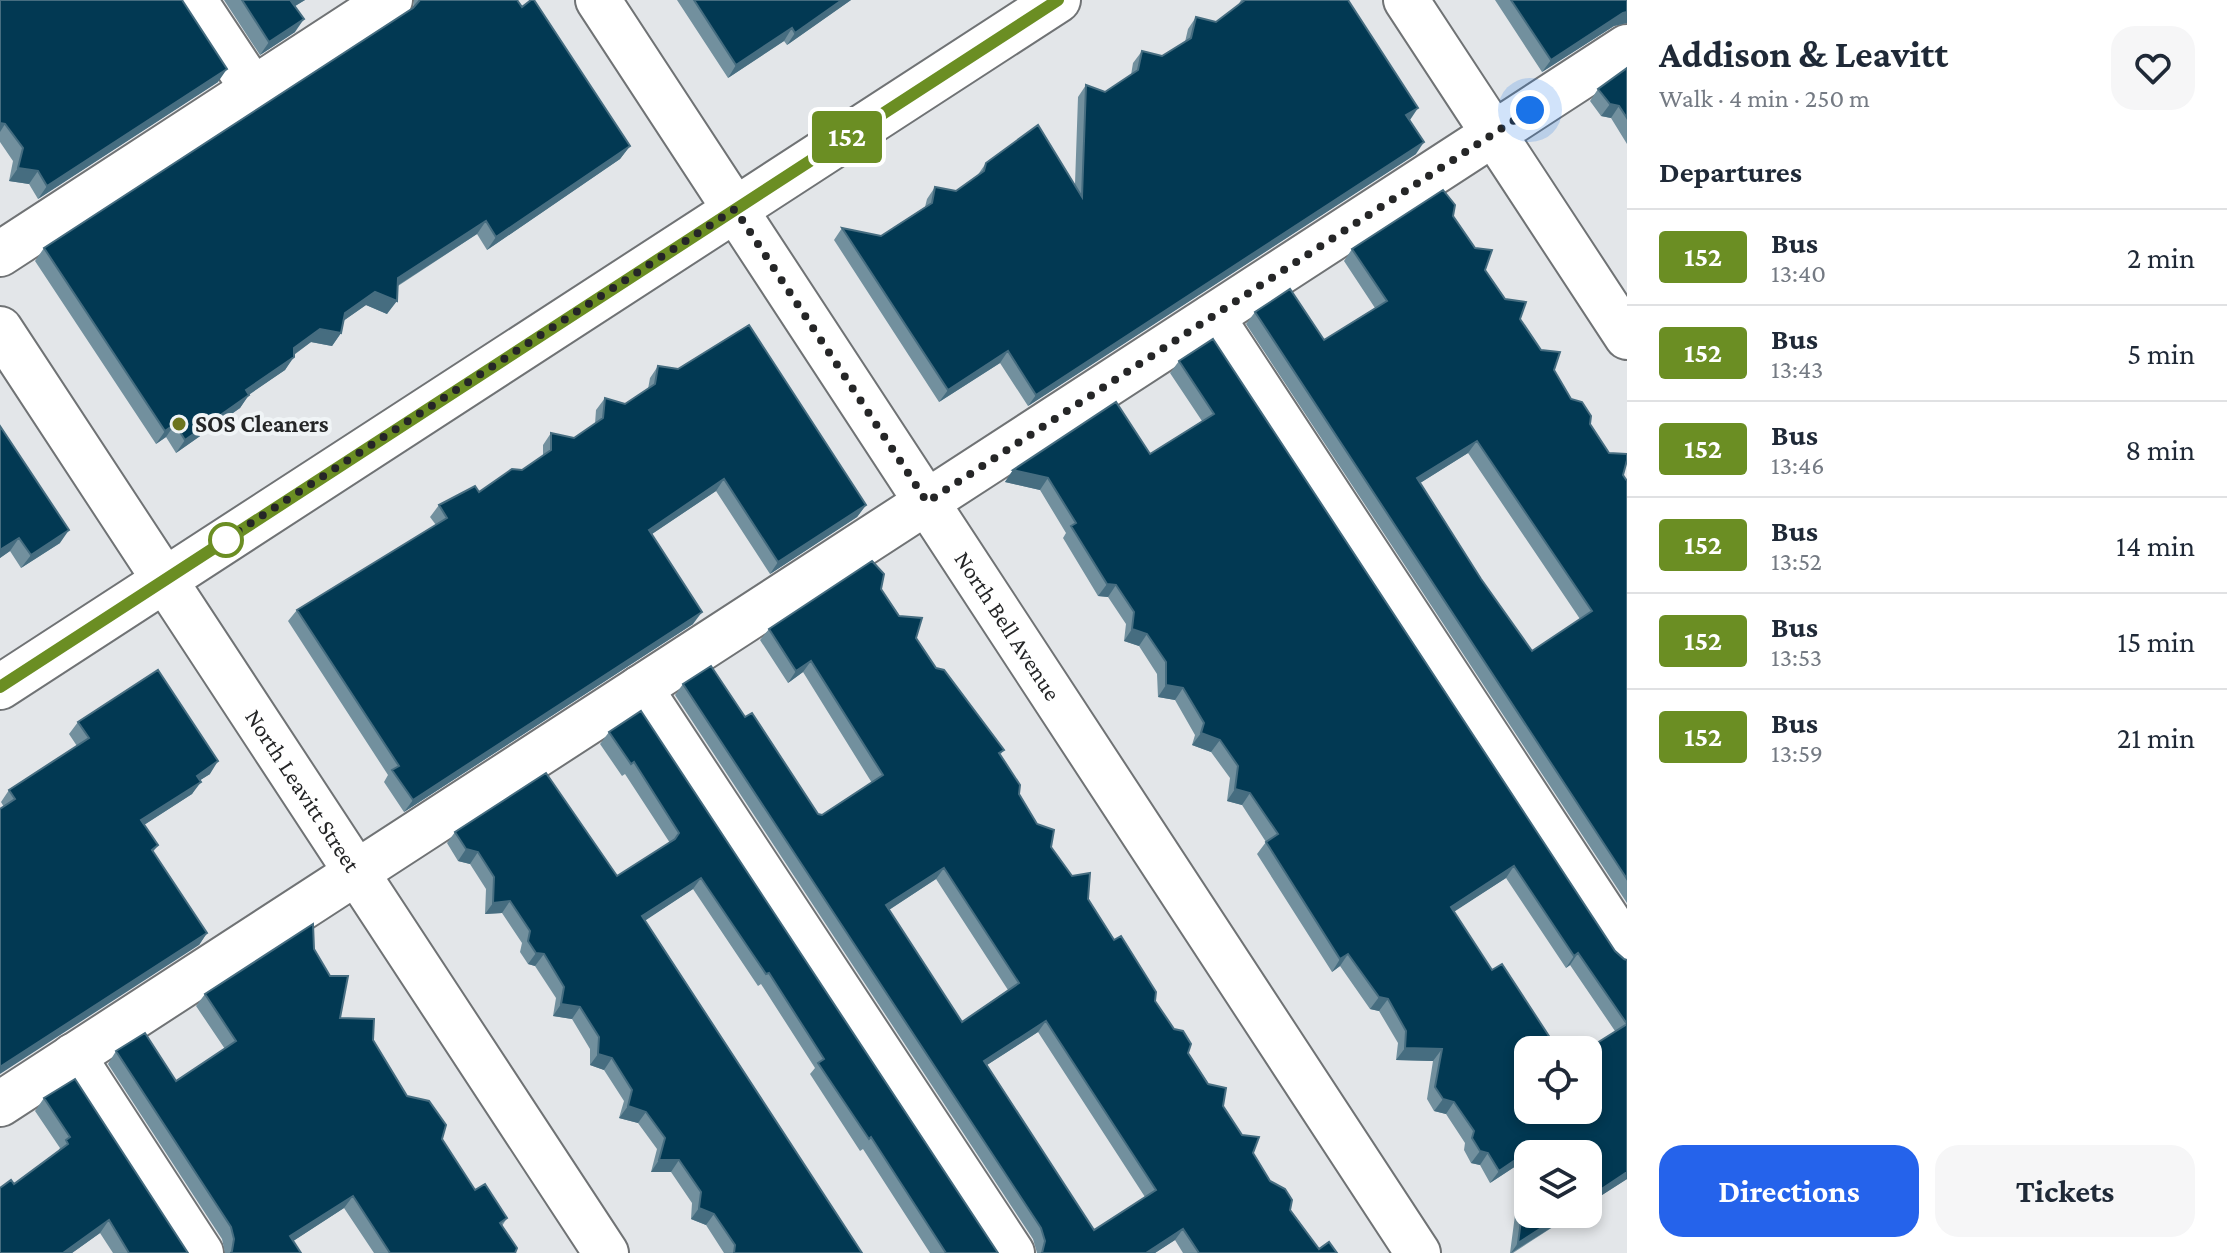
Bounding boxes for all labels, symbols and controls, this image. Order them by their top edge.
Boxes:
button: heart [2111,26,2195,110]
text: Addison & Leavitt [1659,33,1948,75]
text: Walk · 4 min · 250 m [1659,84,1870,113]
your location [1510,90,1550,130]
line badge: 152 [801,111,893,163]
text: 152 [828,121,866,152]
text: Departures [1659,155,1802,188]
text: Bus [1771,226,1818,259]
text: 152 [1684,241,1722,272]
text: 2 min [2127,241,2195,274]
text: 13:40 [1771,259,1826,288]
text: Bus [1771,322,1818,355]
text: 152 [1684,337,1722,368]
text: 5 min [2127,337,2195,370]
text: 13:43 [1771,355,1823,384]
place label: SOS Cleaners [195,410,329,437]
marker: SOS Cleaners [170,415,188,433]
text: Bus [1771,418,1818,451]
text: 152 [1684,433,1722,464]
text: 8 min [2125,433,2195,466]
text: 13:46 [1771,451,1824,480]
text: Bus [1771,514,1818,547]
unlabelled marker [209,523,243,557]
text: 152 [1684,529,1722,560]
text: 14 min [2116,529,2195,562]
street label: North Bell Avenue [949,546,1067,705]
text: 13:52 [1771,547,1822,576]
text: Bus [1771,610,1818,643]
text: 152 [1684,625,1722,656]
text: 15 min [2117,625,2195,658]
text: 13:53 [1771,643,1822,672]
street label: North Leavitt Street [240,704,367,878]
text: Bus [1771,706,1818,739]
text: 152 [1684,721,1722,752]
text: 21 min [2117,721,2195,754]
text: 13:59 [1771,739,1823,768]
map controls [1514,1036,1602,1228]
button: locate [1514,1036,1602,1124]
button: layers [1514,1140,1602,1228]
button: Directions [1659,1145,1919,1237]
button: Tickets [1935,1145,2195,1237]

